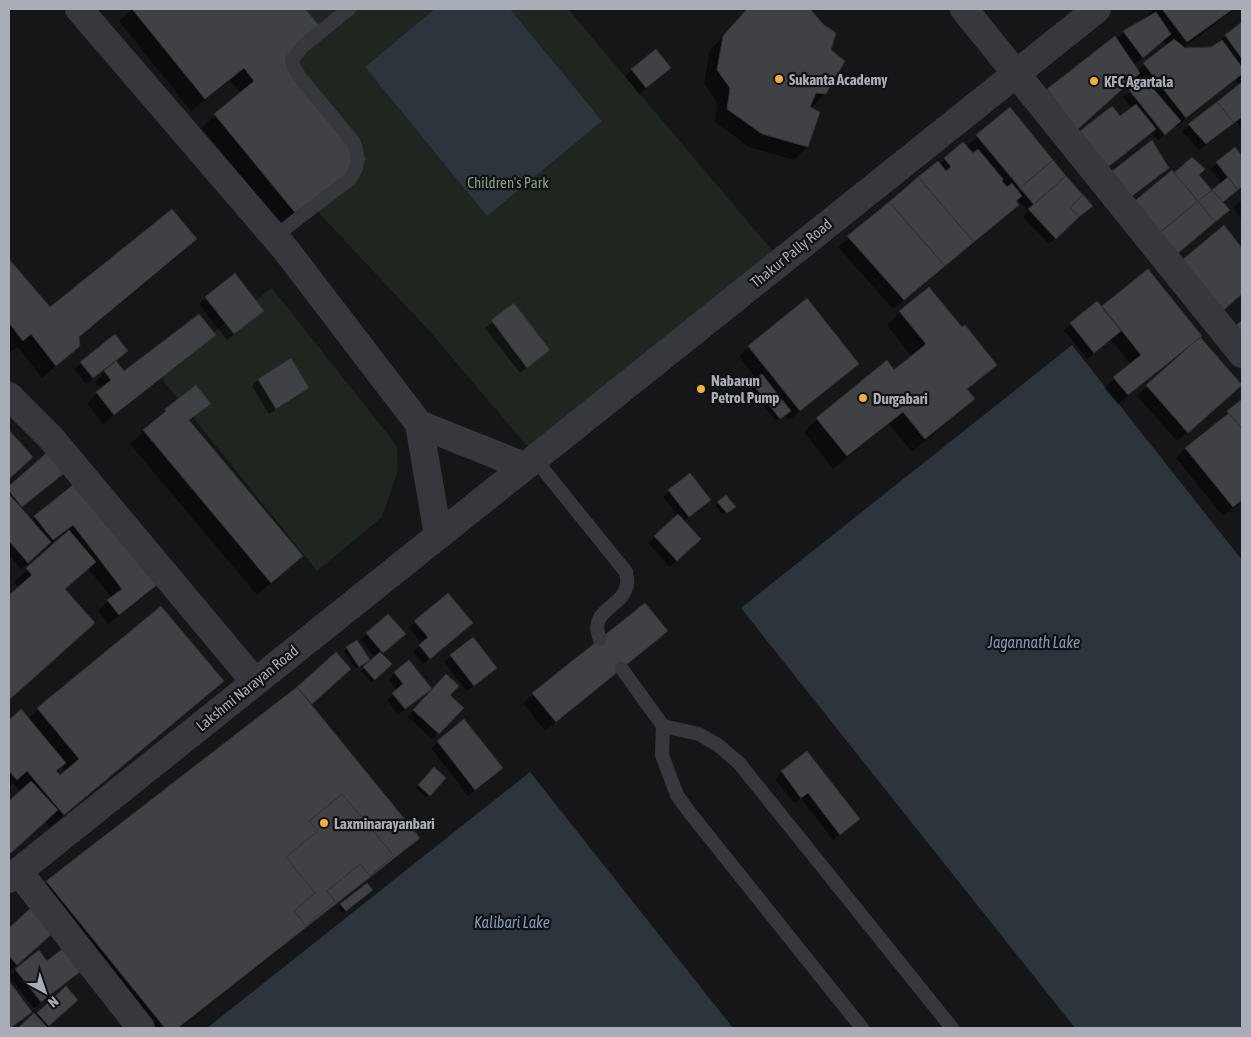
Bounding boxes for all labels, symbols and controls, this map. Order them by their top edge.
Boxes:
place label: Sukanta Academy [789,71,888,88]
marker: Sukanta Academy [773,73,785,85]
place label: KFC Agartala [1104,73,1173,90]
marker: KFC Agartala [1088,75,1100,87]
park label: Children's Park [467,174,549,191]
street label: Thakur Pally Road [747,215,835,291]
place label: Nabarun Petrol Pump [711,372,779,406]
marker: Nabarun Petrol Pump [695,383,707,395]
place label: Durgabari [873,390,928,407]
marker: Durgabari [857,392,869,404]
water label: Jagannath Lake [987,633,1080,652]
street label: Lakshmi Narayan Road [193,642,301,734]
place label: Laxminarayanbari [334,815,435,832]
marker: Laxminarayanbari [318,817,330,829]
water label: Kalibari Lake [474,913,550,931]
north arrow [20,967,70,1017]
text: N [45,993,62,1011]

